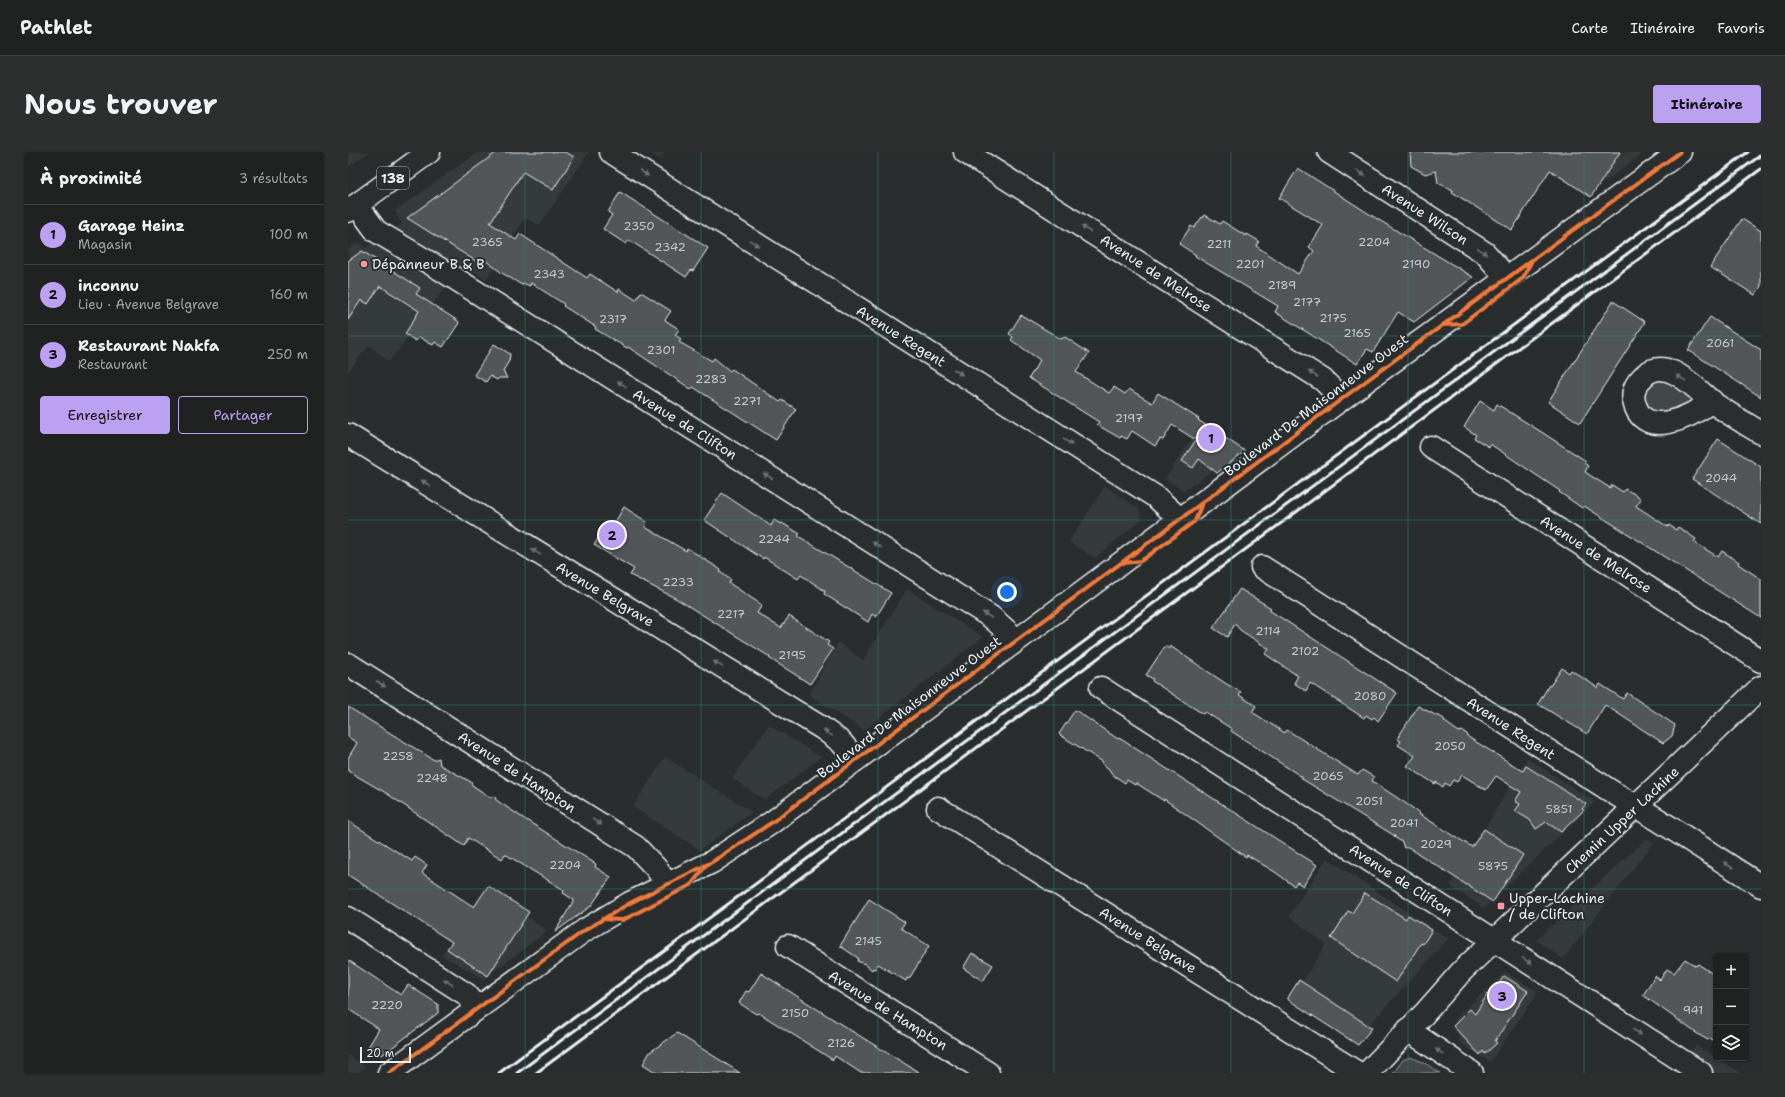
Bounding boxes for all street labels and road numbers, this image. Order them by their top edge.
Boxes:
road number: 138 [377,167,409,189]
street label: Avenue Wilson [1378,179,1472,249]
street label: Avenue de Melrose [1097,230,1215,316]
street label: Avenue Regent [853,301,949,371]
street label: Boulevard De Maisonneuve Ouest [1220,330,1412,480]
street label: Avenue de Clifton [629,385,741,464]
street label: Avenue de Melrose [1537,511,1655,597]
street label: Avenue Belgrave [553,558,657,630]
street label: Boulevard De Maisonneuve Ouest [813,632,1005,782]
street label: Avenue Regent [1463,693,1559,763]
street label: Avenue de Hampton [455,727,580,817]
street label: Chemin Upper Lachine [1561,762,1683,878]
street label: Avenue de Clifton [1346,840,1456,920]
street label: Avenue Belgrave [1096,903,1200,977]
street label: Avenue de Hampton [825,966,951,1054]

